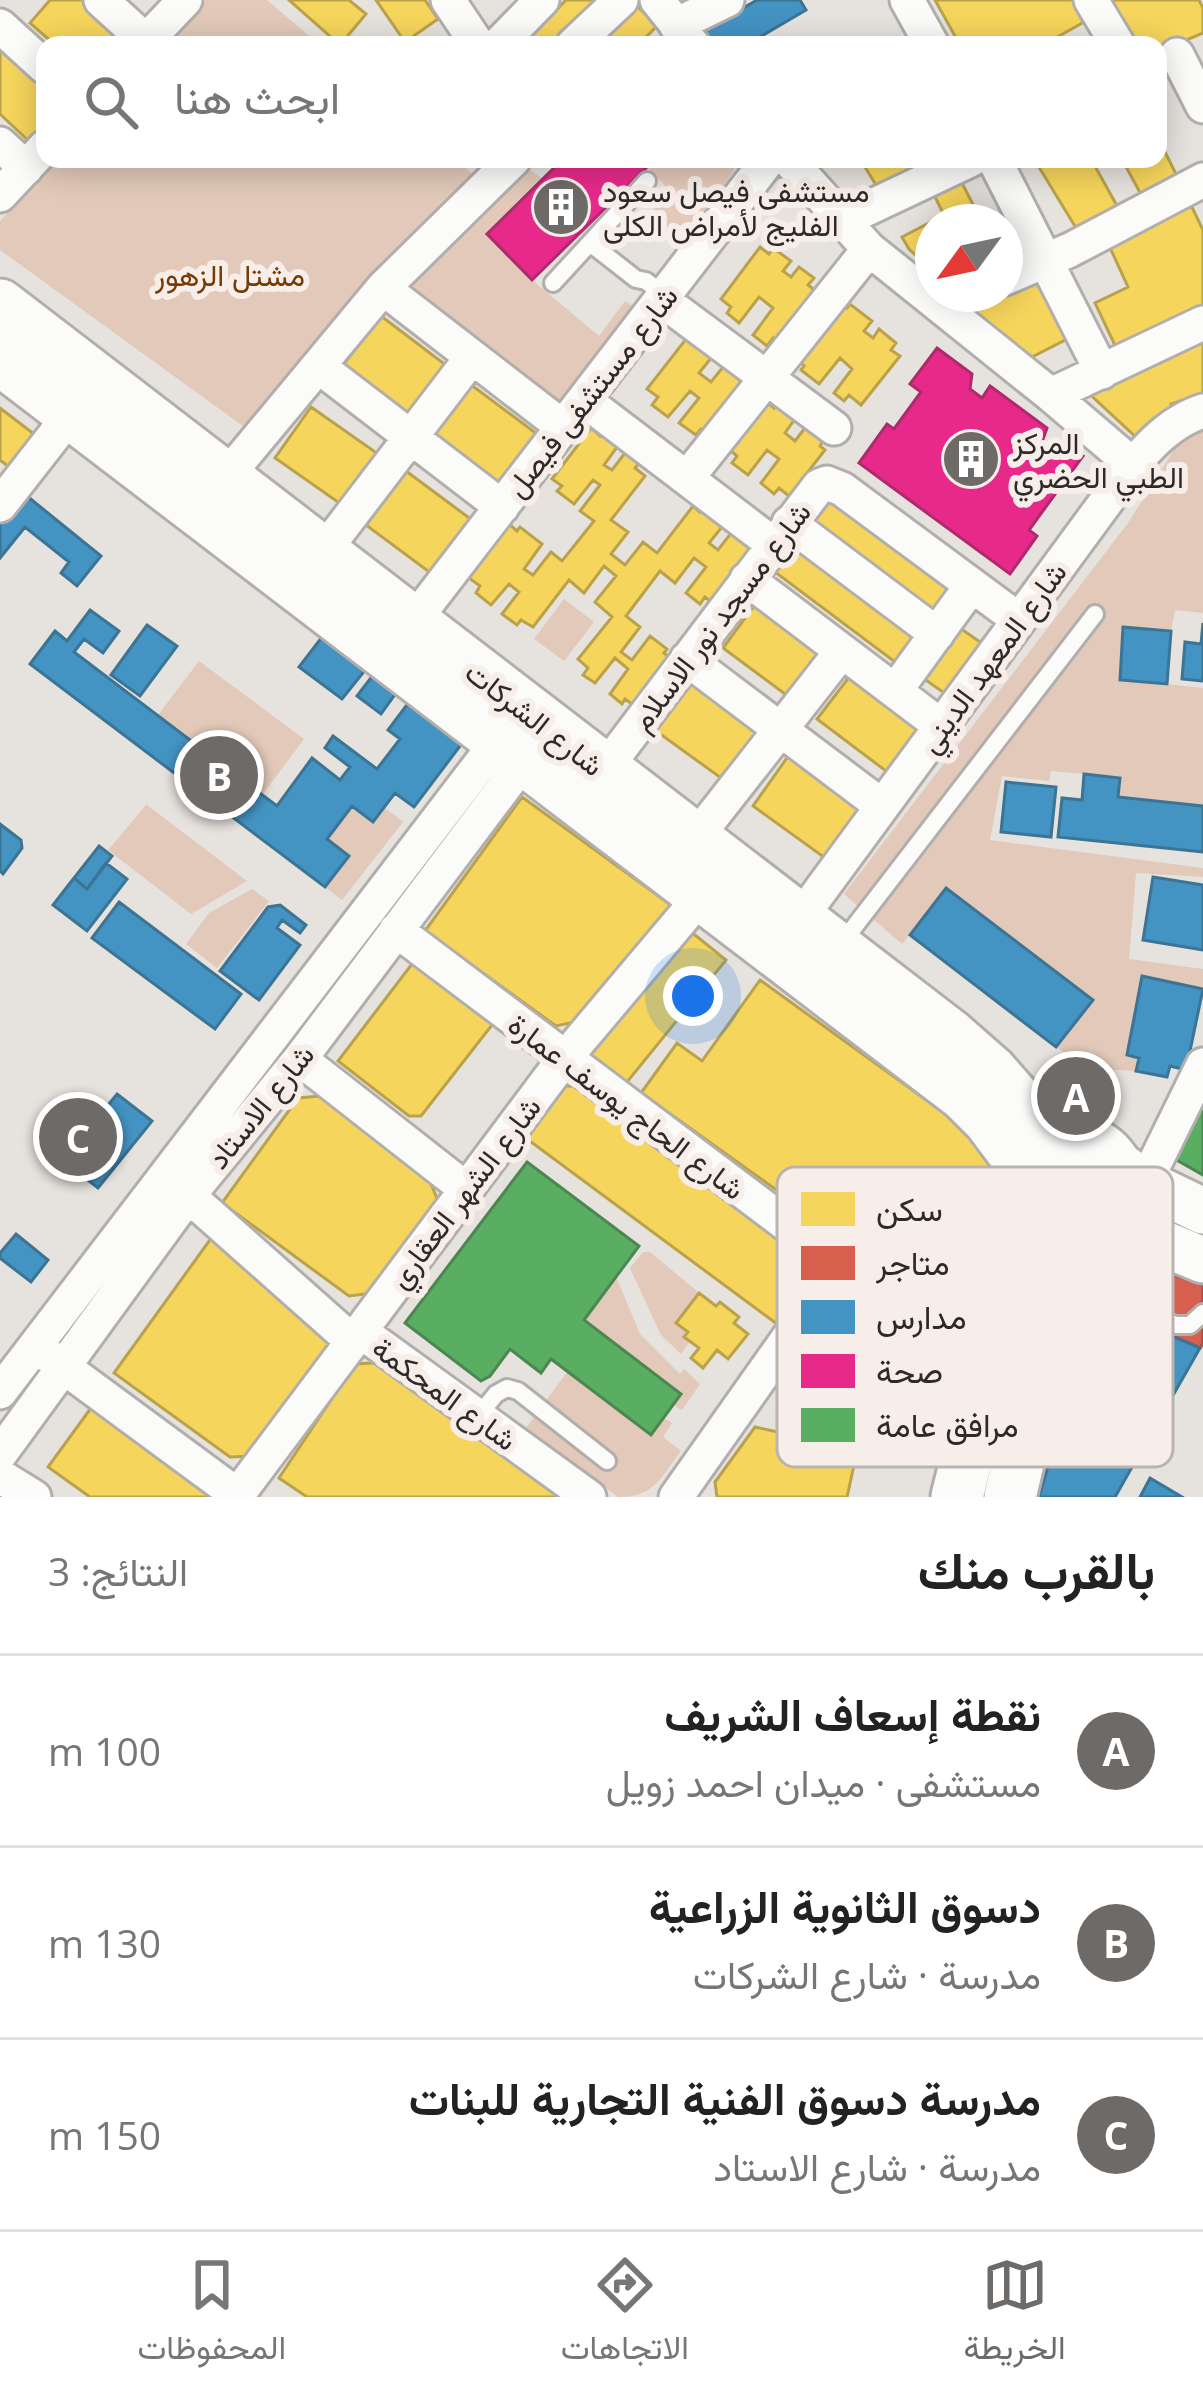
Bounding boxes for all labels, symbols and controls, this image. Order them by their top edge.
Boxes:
search box [36,36,1167,168]
text: ابحث هنا [174,66,340,127]
icon: search [78,69,144,135]
place label: مستشفى فيصل سعود الفليج لأمراض الكلى [603,170,869,246]
building icon: مستشفى فيصل سعود الفليج لأمراض الكلى [530,176,592,238]
north arrow [915,204,1023,312]
park label: مشتل الزهور [154,254,305,295]
street label: شارع مستشفى فيصل [495,277,687,506]
place label: المركز الطبي الحضري [1012,422,1184,502]
building icon: المركز الطبي الحضري [940,428,1002,490]
street label: شارع مسجد نور الاسلام [620,493,821,740]
street label: شارع المعهد الديني [909,553,1079,764]
street label: شارع الشركات [457,651,613,786]
pin: B [180,730,258,820]
your location [663,966,723,1026]
street label: شارع الحاج يوسف عمارة [500,1004,754,1209]
street label: شارع الاستاد [197,1035,324,1178]
pin: A [1037,1051,1115,1141]
street label: شارع الشهر العقاري [378,1088,554,1299]
pin: C [39,1092,117,1182]
legend [777,1167,1173,1467]
text: سكن [876,1186,943,1231]
text: متاجر [875,1240,950,1285]
text: مدارس [876,1294,967,1339]
street label: شارع المحكمة [364,1327,526,1460]
text: صحة [876,1348,943,1393]
text: مرافق عامة [876,1402,1019,1447]
text: بالقرب منك [918,1534,1155,1604]
text: النتائج: 3 [48,1544,188,1597]
text: نقطة إسعاف الشريف [664,1683,1041,1744]
text: 100 m [48,1724,161,1777]
text: A [1103,1724,1129,1777]
text: مستشفى · ميدان احمد زويل [606,1755,1041,1808]
text: دسوق الثانوية الزراعية [649,1875,1041,1936]
text: 130 m [48,1916,161,1969]
text: B [1103,1916,1129,1969]
text: مدرسة · شارع الشركات [693,1947,1041,2000]
text: مدرسة دسوق الفنية التجارية للبنات [409,2067,1041,2128]
text: 150 m [48,2108,161,2161]
text: C [1104,2108,1128,2161]
text: مدرسة · شارع الاستاد [713,2139,1041,2192]
tab: المحفوظات [137,2252,286,2377]
tab: الاتجاهات [561,2252,689,2377]
tab: الخريطة [964,2252,1066,2377]

